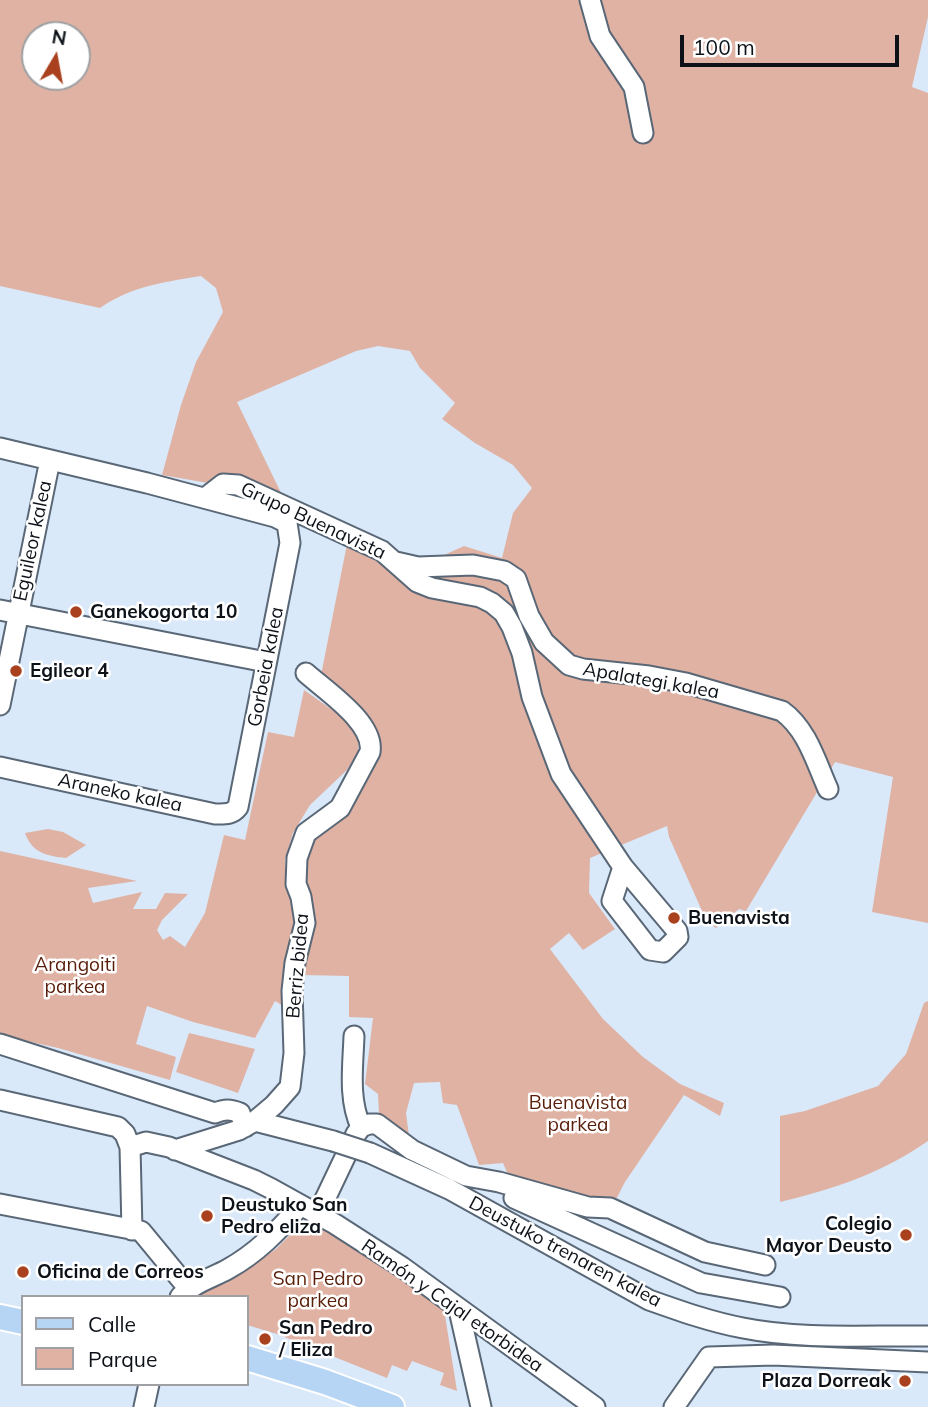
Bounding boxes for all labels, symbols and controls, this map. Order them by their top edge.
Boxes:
north arrow [21,21,91,91]
scale bar [683,21,902,65]
text: N [50,24,68,50]
text: 100 m [693,34,755,60]
street label: Grupo Buenavista [237,477,389,565]
street label: Eguileor kalea [9,478,57,604]
place label: Ganekogorta 10 [90,601,237,623]
marker: Ganekogorta 10 [68,604,84,620]
street label: Gorbeia kalea [243,605,289,729]
street label: Apalategi kalea [581,658,721,704]
place label: Egileor 4 [30,660,109,682]
marker: Egileor 4 [8,663,24,679]
street label: Araneko kalea [56,769,184,817]
place label: Buenavista [688,907,790,929]
marker: Buenavista [666,910,682,926]
street label: Berriz bidea [282,912,314,1020]
park label: Arangoiti parkea [34,954,116,998]
park label: Buenavista parkea [529,1092,627,1136]
street label: Deustuko trenaren kalea [465,1192,665,1312]
place label: Deustuko San Pedro eliza [221,1194,347,1238]
marker: Deustuko San Pedro eliza [199,1208,215,1224]
place label: Colegio Mayor Deusto [766,1213,892,1257]
marker: Colegio Mayor Deusto [898,1227,914,1243]
street label: Ramón y Cajal etorbidea [357,1235,547,1377]
place label: Oficina de Correos [37,1261,204,1283]
marker: Oficina de Correos [15,1264,31,1280]
park label: San Pedro parkea [273,1268,363,1312]
legend [21,1295,248,1386]
text: Calle [88,1311,136,1337]
place label: San Pedro / Eliza [279,1317,373,1361]
marker: San Pedro / Eliza [257,1331,273,1347]
text: Parque [88,1346,157,1372]
place label: Plaza Dorreak [762,1370,891,1392]
marker: Plaza Dorreak [897,1373,913,1389]

